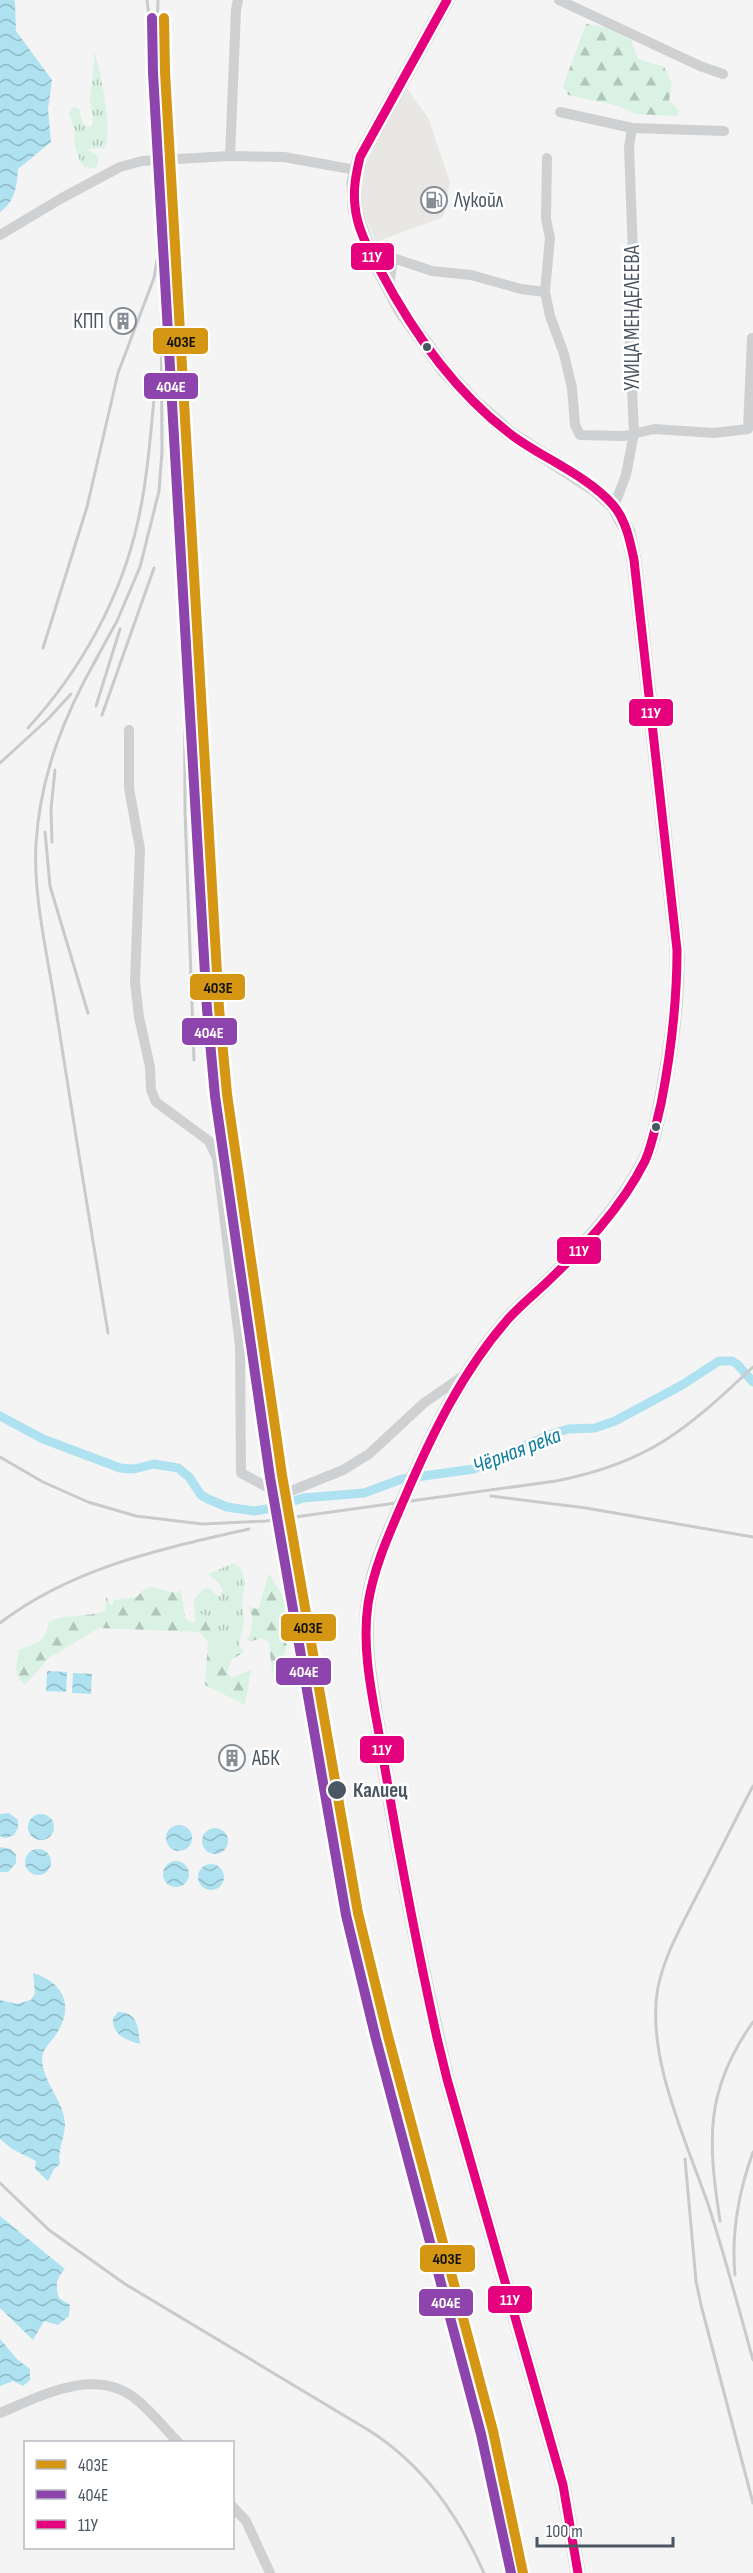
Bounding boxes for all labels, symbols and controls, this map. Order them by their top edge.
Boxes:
fuel station icon: Лукойл [419,185,449,215]
place label: Лукойл [453,188,504,213]
line badge: 11У [350,242,395,271]
street label: УЛИЦА МЕНДЕЛЕЕВА [620,244,645,391]
text: 11У [362,248,383,267]
building icon: КПП [108,306,138,336]
place label: КПП [73,309,104,334]
line badge: 403Е [152,327,209,355]
text: 403Е [166,333,196,352]
unlabelled marker [421,341,433,353]
line badge: 404Е [143,372,199,400]
text: 404Е [156,378,186,397]
line badge: 11У [628,698,674,727]
text: 11У [641,704,662,723]
line badge: 403Е [189,973,246,1001]
text: 403Е [203,979,233,998]
line badge: 404Е [181,1017,238,1046]
text: 404Е [194,1024,224,1043]
unlabelled marker [650,1121,662,1133]
line badge: 11У [556,1236,602,1265]
text: 11У [569,1242,590,1261]
water label: Чёрная река [469,1422,565,1480]
line badge: 403Е [280,1613,337,1642]
text: 403Е [293,1619,323,1638]
line badge: 404Е [275,1657,332,1686]
text: 404Е [289,1663,319,1682]
line badge: 11У [359,1735,405,1764]
text: 11У [372,1741,393,1760]
building icon: АБК [217,1743,247,1773]
place label: АБК [251,1746,280,1771]
place label: Калиец [353,1778,408,1803]
marker: Калиец [326,1779,348,1801]
line badge: 403Е [419,2244,476,2273]
text: 403Е [432,2250,462,2269]
line badge: 11У [487,2285,533,2314]
line badge: 404Е [418,2288,474,2317]
text: 11У [500,2291,521,2310]
text: 404Е [431,2294,461,2313]
legend [24,2441,234,2549]
text: 403Е [78,2455,109,2476]
text: 404Е [78,2485,109,2506]
scale bar [537,2510,674,2548]
text: 11У [78,2515,99,2536]
text: 100 m [546,2521,583,2542]

